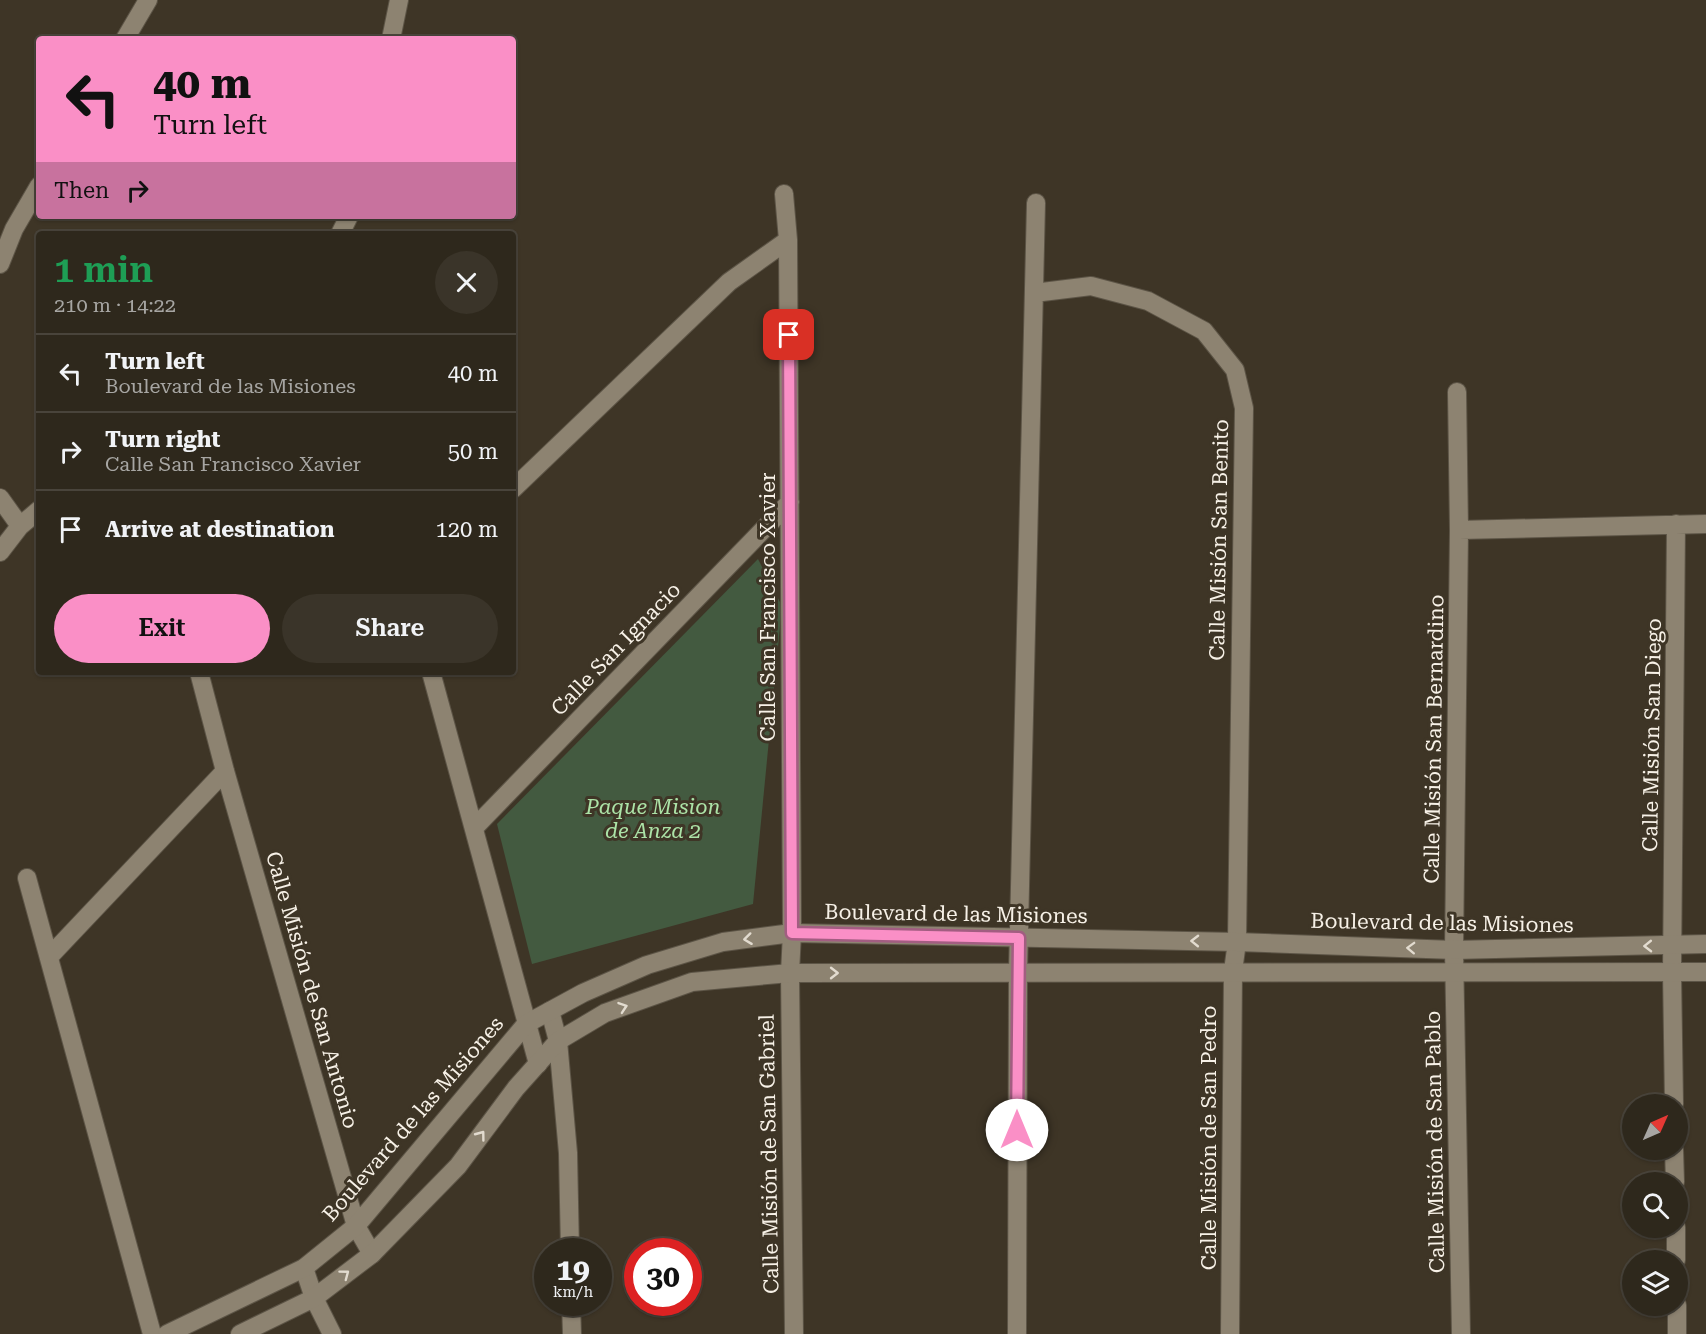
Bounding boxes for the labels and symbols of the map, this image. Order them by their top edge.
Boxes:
pin [763,309,814,360]
street label: Calle Misión San Benito [1205,419,1233,661]
street label: Calle San Francisco Xavier [756,472,780,741]
street label: Calle San Ignacio [546,578,686,720]
street label: Calle Misión San Bernardino [1419,594,1449,884]
street label: Calle Misión San Diego [1638,618,1666,852]
park label: Paque Mision de Anza 2 [585,795,720,843]
street label: Calle Misión de San Antonio [261,849,363,1131]
street label: Boulevard de las Misiones [824,900,1088,928]
street label: Boulevard de las Misiones [1310,909,1574,937]
one-way arrow [744,932,753,944]
one-way arrow [1190,935,1199,947]
one-way arrow [1643,940,1652,952]
one-way arrow [1406,942,1415,955]
one-way arrow [829,967,838,979]
one-way arrow [617,1001,628,1014]
street label: Calle Misión de San Pedro [1197,1006,1221,1270]
street label: Calle Misión de San Pablo [1421,1011,1449,1273]
street label: Boulevard de las Misiones [318,1012,508,1226]
street label: Calle Misión de San Gabriel [755,1013,783,1294]
north arrow [1622,1094,1688,1160]
position arrow [985,1098,1049,1162]
one-way arrow [474,1131,485,1142]
speed limit sign: 30 [624,1238,702,1316]
one-way arrow [339,1271,350,1282]

